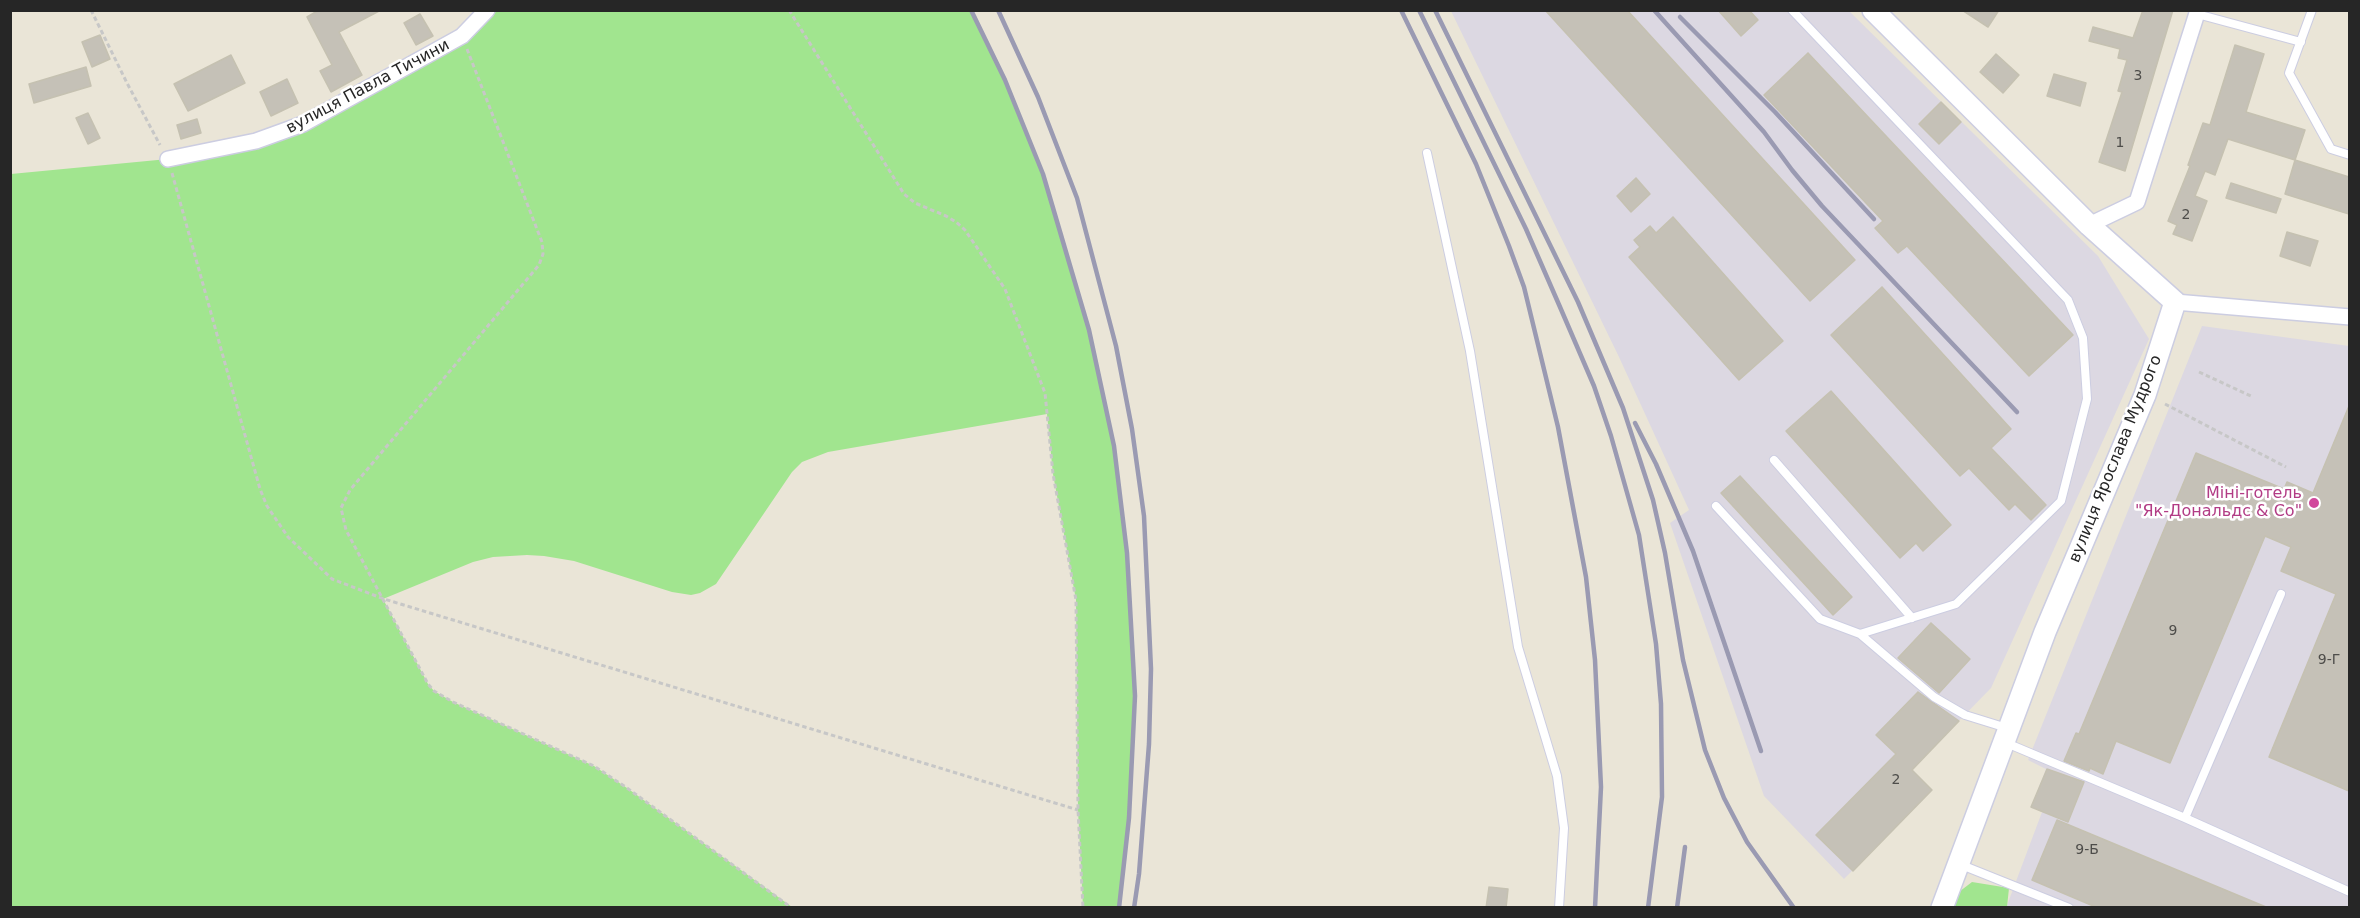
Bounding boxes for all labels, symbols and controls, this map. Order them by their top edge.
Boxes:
street label: вулиця Павла Тичини [283,36,453,138]
house number: 3 [2134,68,2142,84]
house number: 1 [2116,135,2124,151]
house number: 2 [2182,207,2190,223]
street label: вулиця Ярослава Мудрого [2066,353,2166,565]
place label: Міні-готель "Як-Дональдс & Co" [2135,484,2302,522]
marker: Міні-готель "Як-Дональдс & Co" [2307,496,2321,510]
house number: 9 [2169,623,2177,639]
house number: 9-Г [2318,652,2340,668]
house number: 2 [1892,772,1900,788]
house number: 9-Б [2075,842,2099,858]

